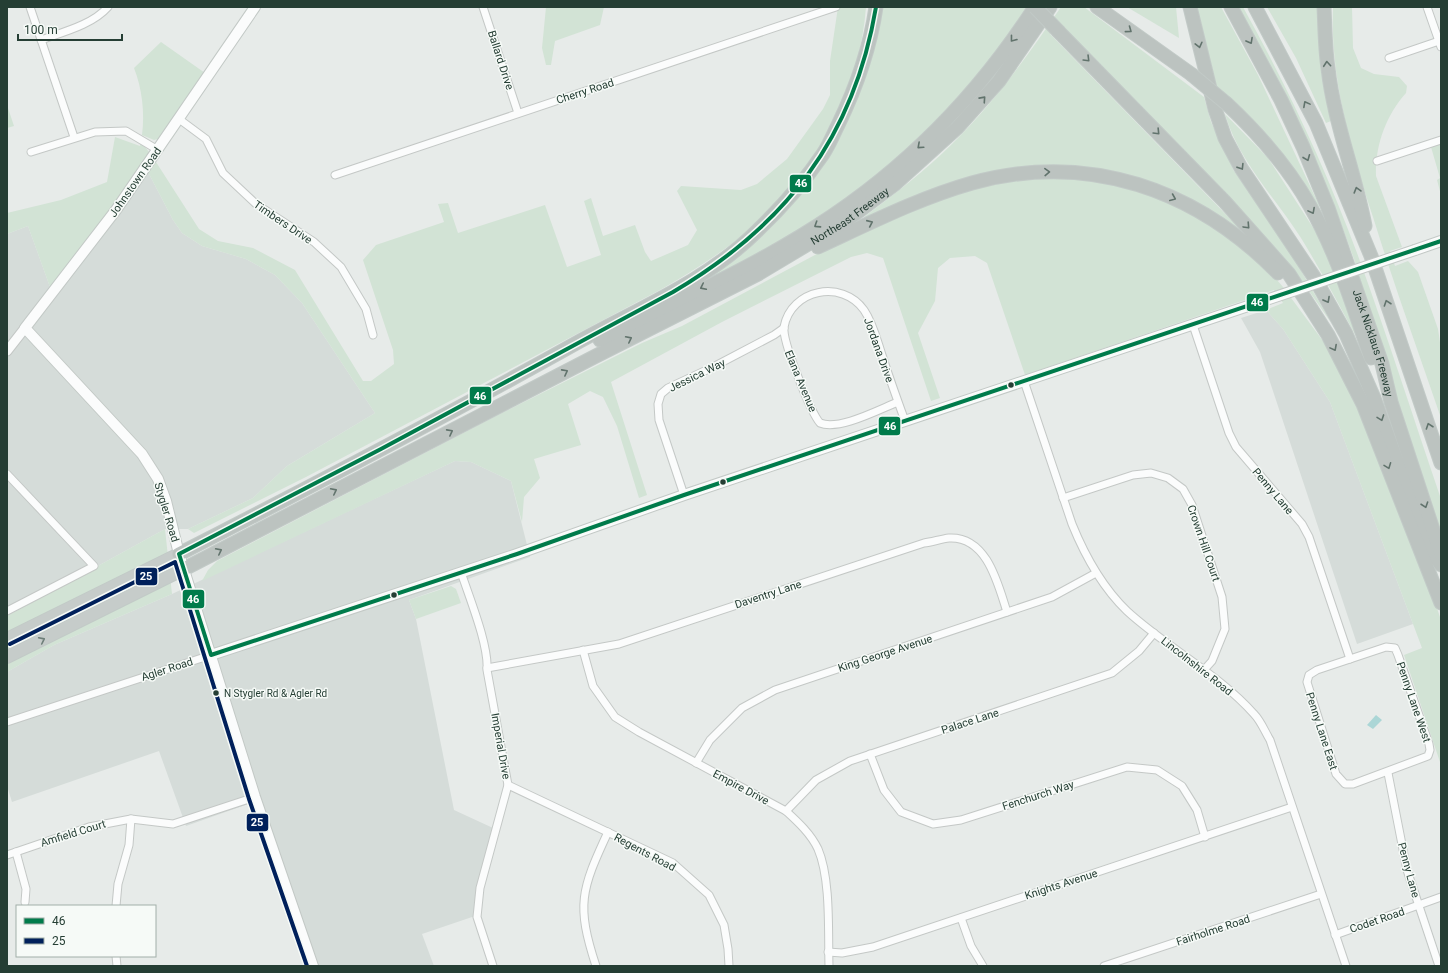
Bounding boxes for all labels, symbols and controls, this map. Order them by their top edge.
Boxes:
scale bar [18,16,122,42]
text: 100 m [24,23,58,37]
one-way arrow [1124,25,1131,32]
street label: Ballard Drive [485,29,516,92]
one-way arrow [1011,35,1018,42]
one-way arrow [1245,37,1252,44]
one-way arrow [1195,42,1203,48]
one-way arrow [1082,54,1089,62]
one-way arrow [1323,61,1332,67]
street label: Cherry Road [555,76,616,107]
one-way arrow [978,96,986,104]
one-way arrow [1303,101,1311,108]
one-way arrow [1152,127,1160,135]
one-way arrow [917,141,925,149]
street label: Johnstown Road [107,145,164,220]
one-way arrow [1302,153,1310,161]
one-way arrow [1236,163,1244,170]
one-way arrow [1044,168,1050,177]
line badge: 46 [789,174,812,193]
text: 46 [795,177,807,190]
street label: Northeast Freeway [808,184,892,248]
one-way arrow [1353,187,1362,194]
one-way arrow [1169,193,1176,201]
street label: Timbers Drive [251,198,315,247]
one-way arrow [1308,206,1315,214]
one-way arrow [866,220,874,228]
one-way arrow [814,221,821,228]
one-way arrow [1242,221,1250,229]
one-way arrow [700,283,707,290]
street label: Jack Nicklaus Freeway [1350,288,1396,399]
line badge: 46 [1246,293,1269,312]
text: 46 [1251,296,1263,309]
one-way arrow [1322,296,1329,303]
one-way arrow [1383,299,1392,306]
street label: Jordana Drive [861,316,896,384]
one-way arrow [625,336,632,344]
one-way arrow [1330,344,1337,351]
street label: Elana Avenue [782,348,819,414]
street label: Jessica Way [667,356,728,395]
one-way arrow [561,369,568,377]
unlabelled marker [1006,380,1016,390]
line badge: 46 [469,386,492,405]
text: 46 [474,390,486,403]
one-way arrow [1376,414,1384,421]
line badge: 46 [878,416,901,436]
text: 46 [884,420,896,433]
one-way arrow [1425,423,1433,430]
one-way arrow [446,429,453,437]
one-way arrow [1384,463,1392,470]
street label: Penny Lane [1249,465,1296,517]
unlabelled marker [718,477,728,487]
street label: Stygler Road [151,481,182,544]
one-way arrow [330,488,337,496]
one-way arrow [1421,502,1429,509]
street label: Crown Hill Court [1184,503,1223,583]
one-way arrow [215,548,222,556]
line badge: 25 [135,567,158,586]
text: 25 [140,570,152,583]
street label: Daventry Lane [733,578,803,611]
line badge: 46 [182,589,205,609]
unlabelled marker [389,590,399,600]
text: 46 [187,593,199,606]
street label: King George Avenue [836,632,934,675]
street label: Lincolnshire Road [1158,634,1235,698]
one-way arrow [38,637,45,645]
street label: Agler Road [140,655,195,684]
street label: Penny Lane West [1394,660,1433,744]
marker: N Stygler Rd & Agler Rd [211,688,221,698]
place label: N Stygler Rd & Agler Rd [224,688,327,699]
street label: Penny Lane East [1303,691,1340,772]
street label: Palace Lane [940,706,1001,737]
street label: Imperial Drive [488,712,513,780]
street label: Empire Drive [710,767,771,808]
street label: Fenchurch Way [1001,778,1076,813]
line badge: 25 [246,813,269,832]
text: 25 [251,816,263,829]
street label: Amfield Court [39,817,108,850]
street label: Regents Road [612,831,678,874]
street label: Penny Lane [1395,841,1422,899]
street label: Knights Avenue [1023,867,1099,902]
legend [16,905,156,957]
street label: Codet Road [1348,905,1406,936]
street label: Fairholme Road [1175,912,1252,949]
text: 46 [52,914,66,928]
text: 25 [52,934,66,948]

